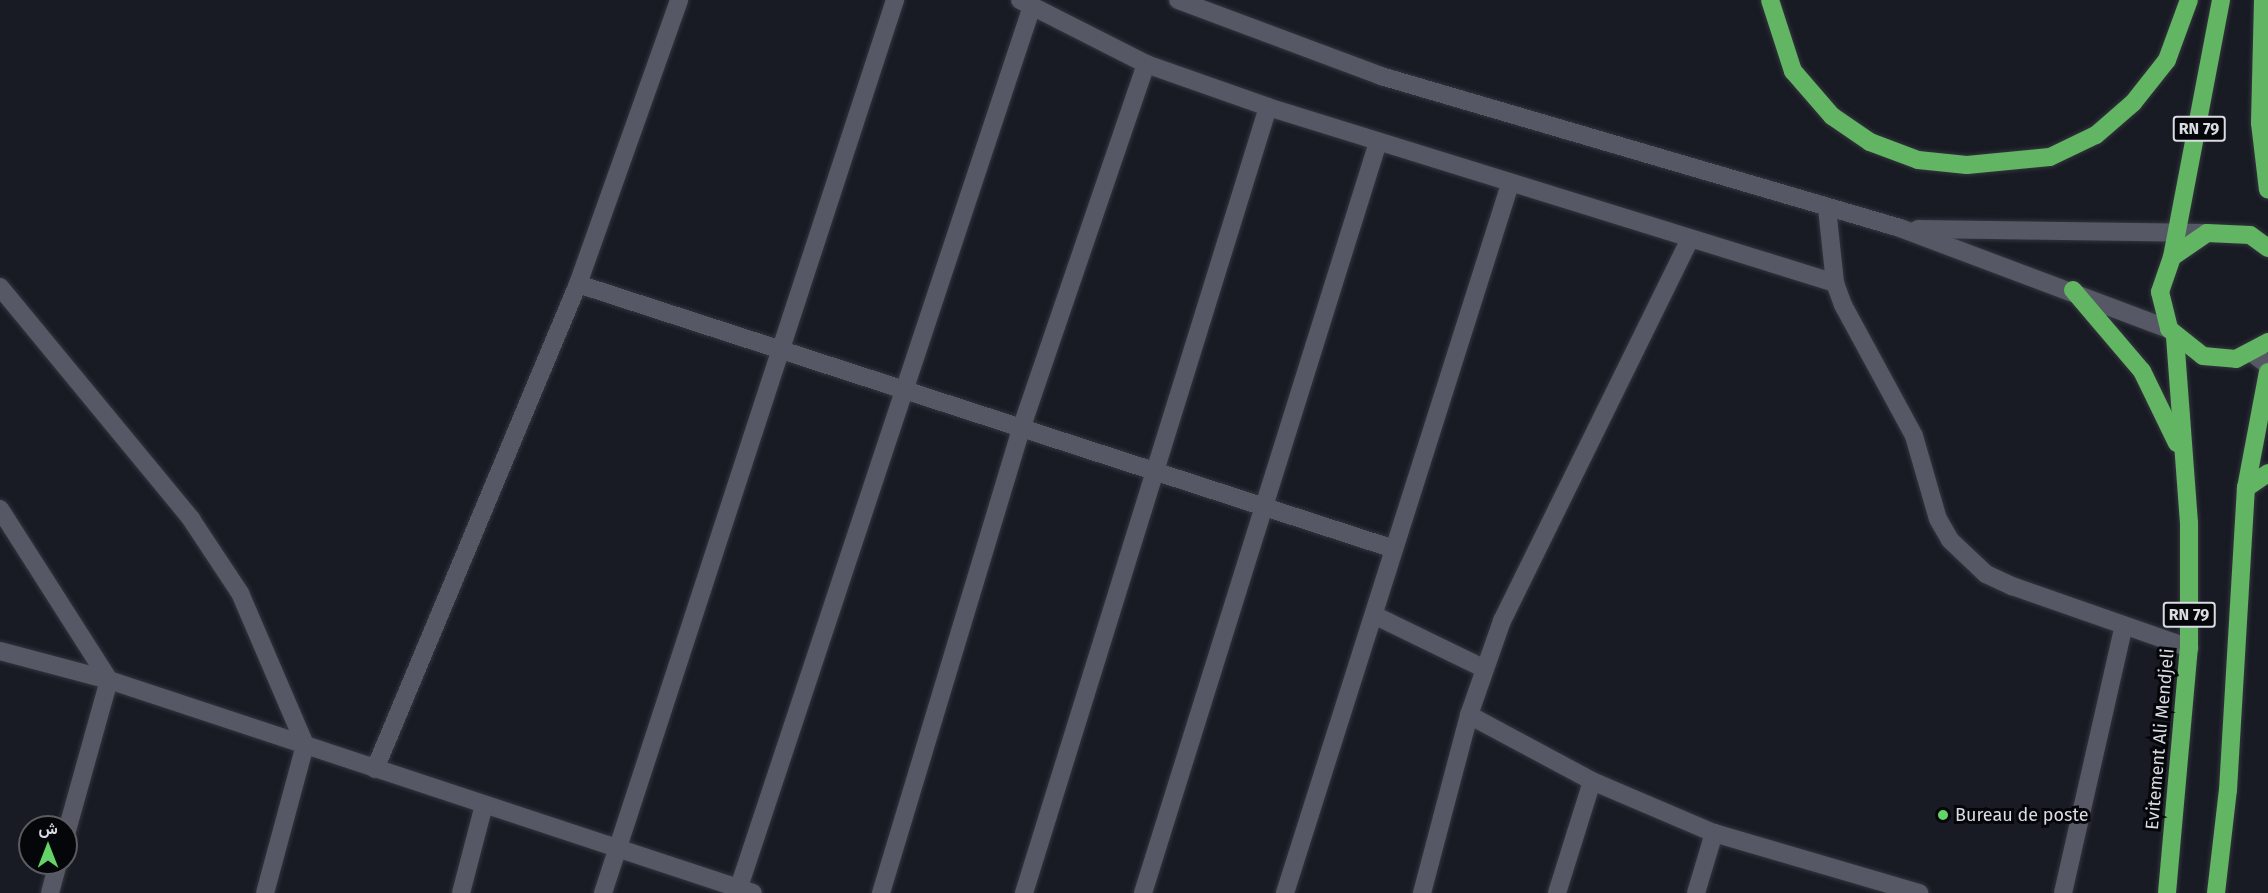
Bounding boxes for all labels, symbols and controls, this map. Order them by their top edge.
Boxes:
road number: RN 79 [2172,116,2226,142]
road number: RN 79 [2162,602,2216,628]
street label: Evitement Ali Mendjeli [2141,647,2179,831]
place label: Bureau de poste [1955,804,2088,826]
marker: Bureau de poste [1936,808,1950,822]
north arrow [18,815,78,875]
text: ش [38,819,58,838]

